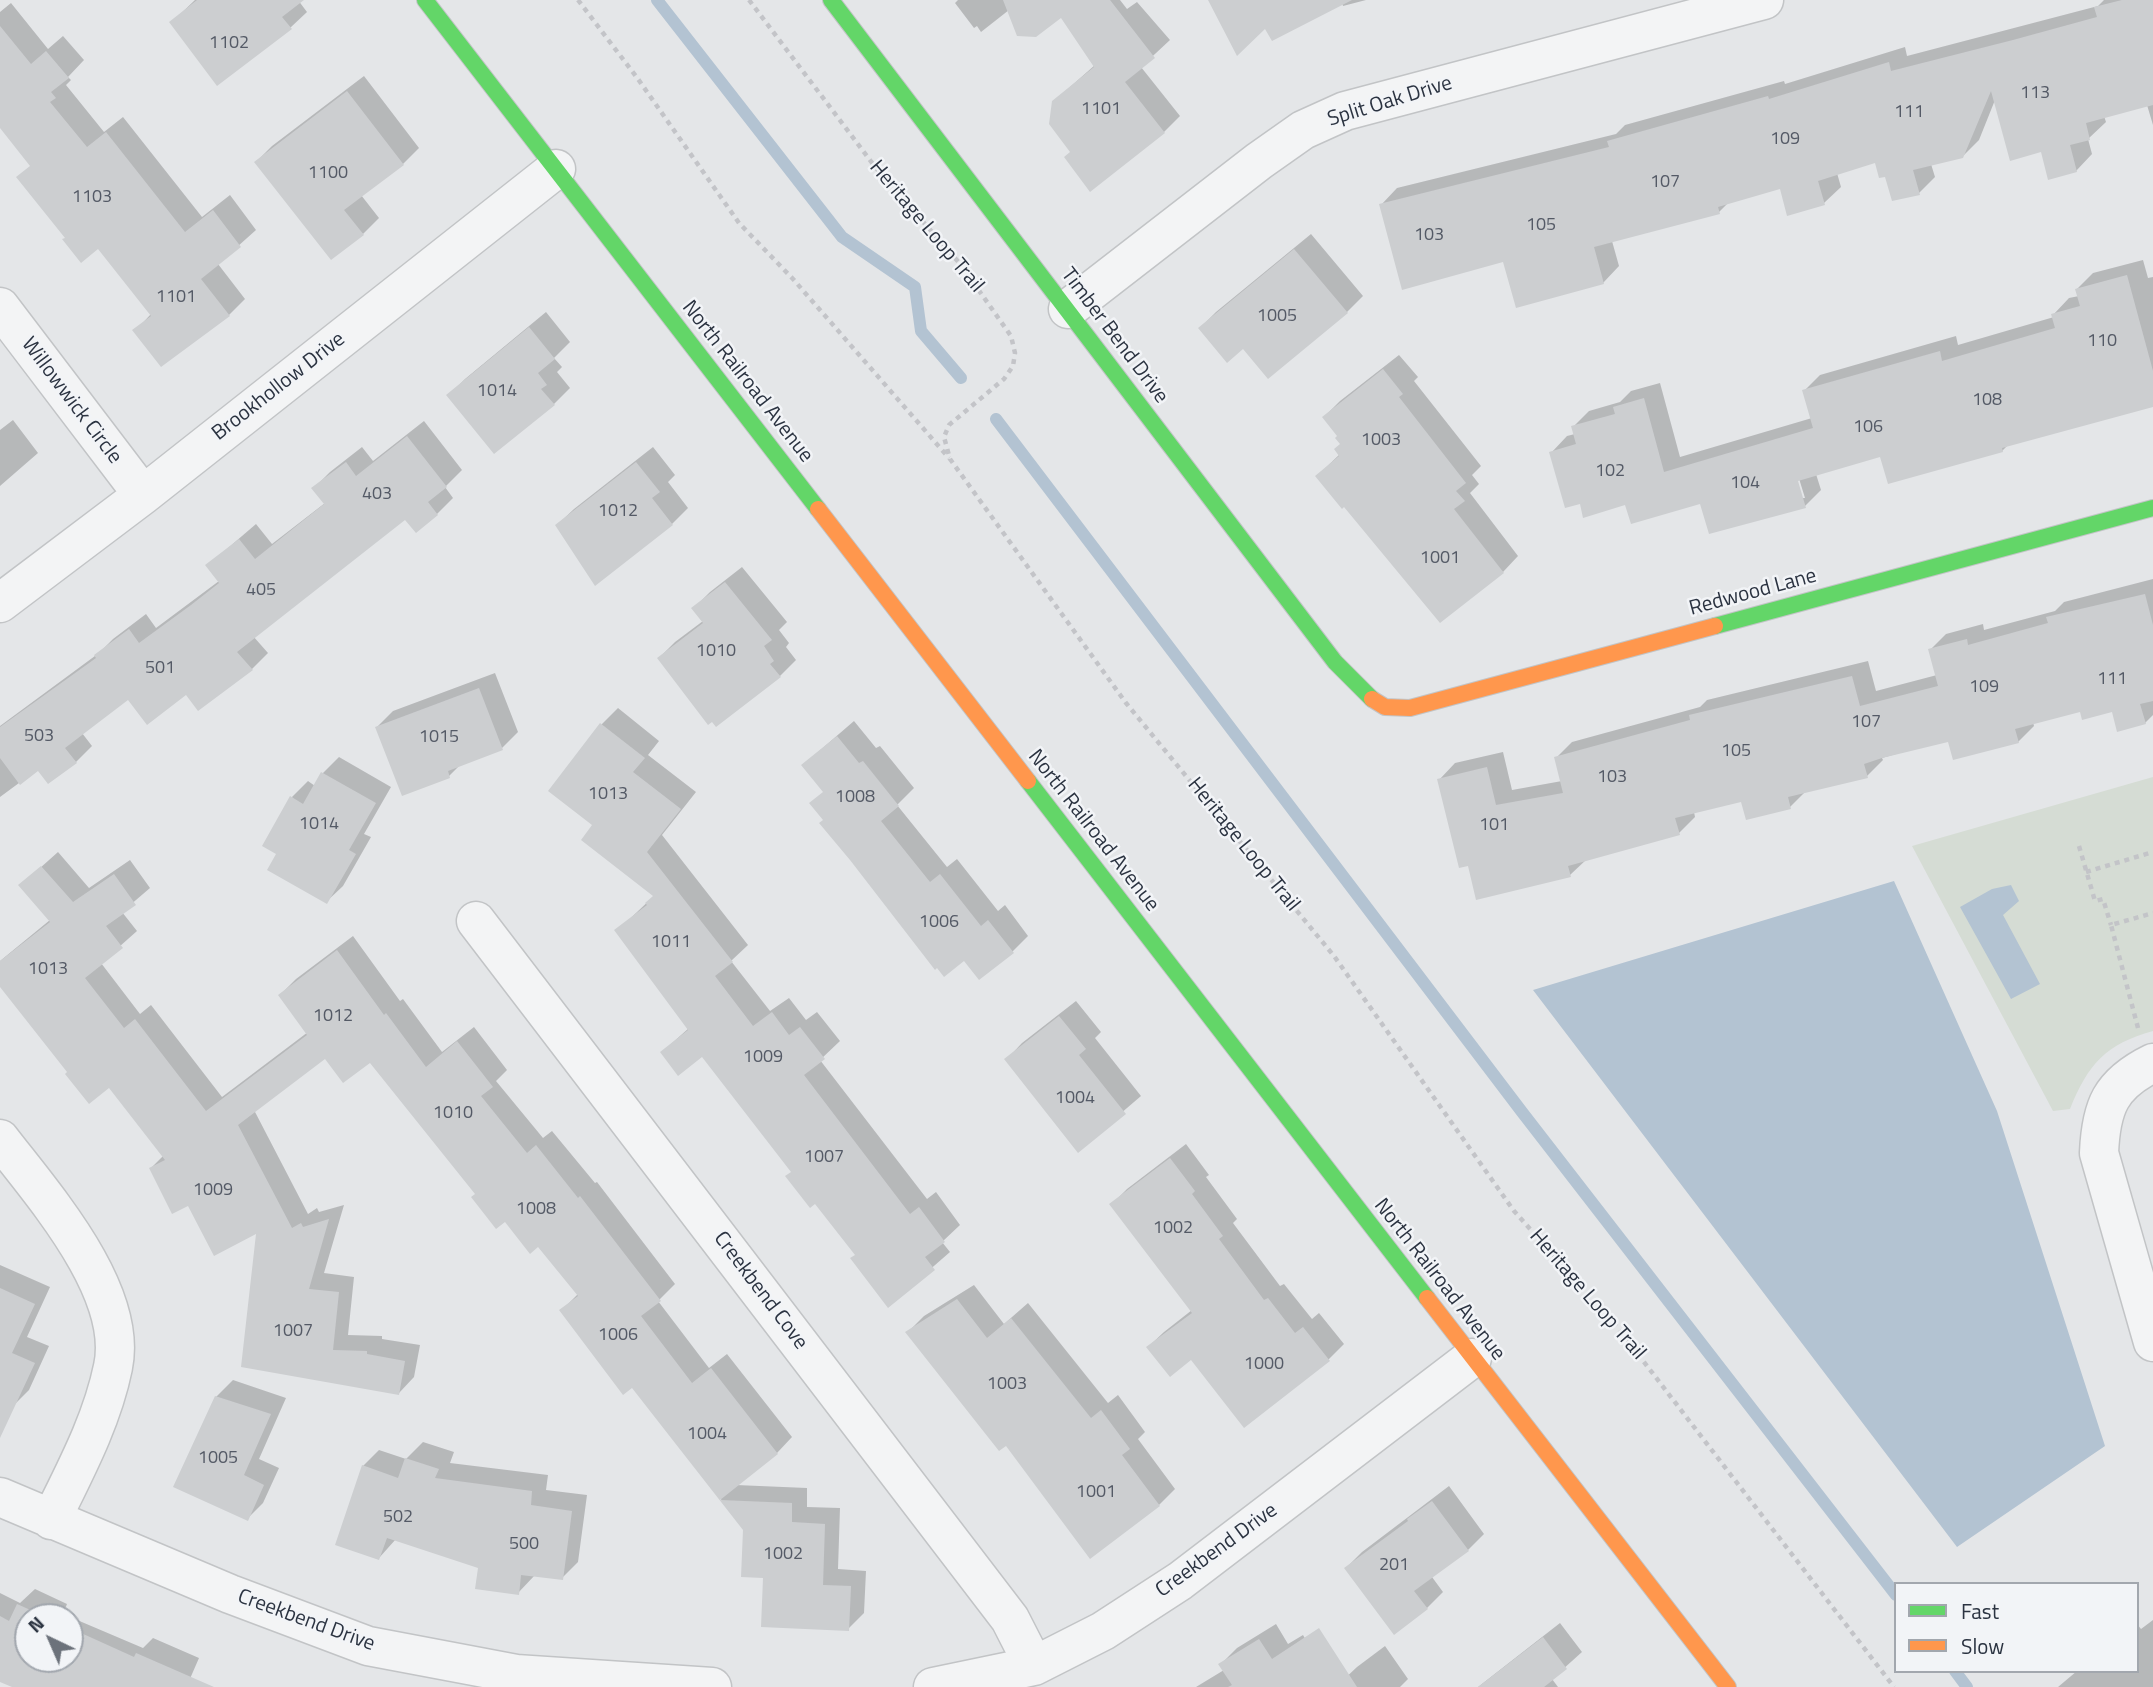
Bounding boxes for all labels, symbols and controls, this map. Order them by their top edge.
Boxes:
house number: 1102 [209,33,249,55]
street label: Split Oak Drive [1325,71,1455,133]
house number: 113 [2020,83,2050,105]
house number: 1101 [1081,99,1121,121]
house number: 111 [1894,102,1924,124]
house number: 109 [1770,129,1800,151]
street label: Heritage Loop Trail [863,156,989,298]
house number: 1100 [308,163,348,185]
house number: 107 [1650,172,1680,194]
house number: 1103 [72,187,112,209]
house number: 105 [1526,215,1556,237]
house number: 103 [1414,225,1444,247]
street label: Timber Bend Drive [1055,263,1173,409]
house number: 1101 [156,287,196,309]
street label: North Railroad Avenue [676,296,818,468]
house number: 1005 [1257,306,1297,328]
street label: Brookhollow Drive [207,327,351,447]
house number: 110 [2087,331,2117,353]
street label: Willowwick Circle [15,333,127,469]
house number: 1014 [477,381,517,403]
house number: 108 [1972,390,2002,412]
house number: 106 [1853,417,1883,439]
house number: 1003 [1361,430,1401,452]
house number: 102 [1595,461,1625,483]
house number: 104 [1730,473,1760,495]
house number: 403 [362,484,392,506]
house number: 1012 [598,501,638,523]
house number: 1001 [1420,548,1460,570]
street label: Redwood Lane [1687,564,1819,622]
house number: 405 [246,580,276,602]
house number: 1010 [696,641,736,663]
house number: 501 [145,658,175,680]
house number: 111 [2097,669,2127,691]
house number: 109 [1969,677,1999,699]
house number: 107 [1851,712,1881,734]
house number: 503 [24,726,54,748]
house number: 1015 [419,727,459,749]
house number: 105 [1721,741,1751,763]
street label: North Railroad Avenue [1022,745,1164,917]
house number: 103 [1597,767,1627,789]
street label: Heritage Loop Trail [1181,773,1305,917]
house number: 1013 [588,784,628,806]
house number: 1008 [835,787,875,809]
house number: 1014 [299,814,339,836]
house number: 101 [1479,815,1509,837]
house number: 1006 [919,912,959,934]
house number: 1011 [651,932,691,954]
house number: 1013 [28,959,68,981]
house number: 1012 [313,1006,353,1028]
house number: 1009 [743,1047,783,1069]
house number: 1004 [1055,1088,1095,1110]
house number: 1010 [433,1103,473,1125]
house number: 1007 [804,1147,844,1169]
house number: 1009 [193,1180,233,1202]
street label: North Railroad Avenue [1368,1194,1510,1366]
house number: 1008 [516,1199,556,1221]
house number: 1002 [1153,1218,1193,1240]
street label: Heritage Loop Trail [1523,1225,1651,1365]
street label: Creekbend Cove [708,1227,812,1355]
house number: 1007 [273,1321,313,1343]
house number: 1006 [598,1325,638,1347]
house number: 1000 [1244,1354,1284,1376]
house number: 1003 [987,1374,1027,1396]
house number: 1004 [687,1424,727,1446]
house number: 1005 [198,1448,238,1470]
house number: 1001 [1076,1482,1116,1504]
street label: Creekbend Drive [1151,1498,1283,1604]
house number: 502 [383,1507,413,1529]
house number: 500 [509,1534,539,1556]
house number: 1002 [763,1544,803,1566]
house number: 201 [1379,1555,1409,1577]
legend [1894,1582,2139,1673]
street label: Creekbend Drive [234,1584,378,1658]
text: Fast [1961,1595,1999,1627]
north arrow [14,1603,84,1673]
text: N [21,1609,50,1639]
text: Slow [1961,1630,2004,1662]

